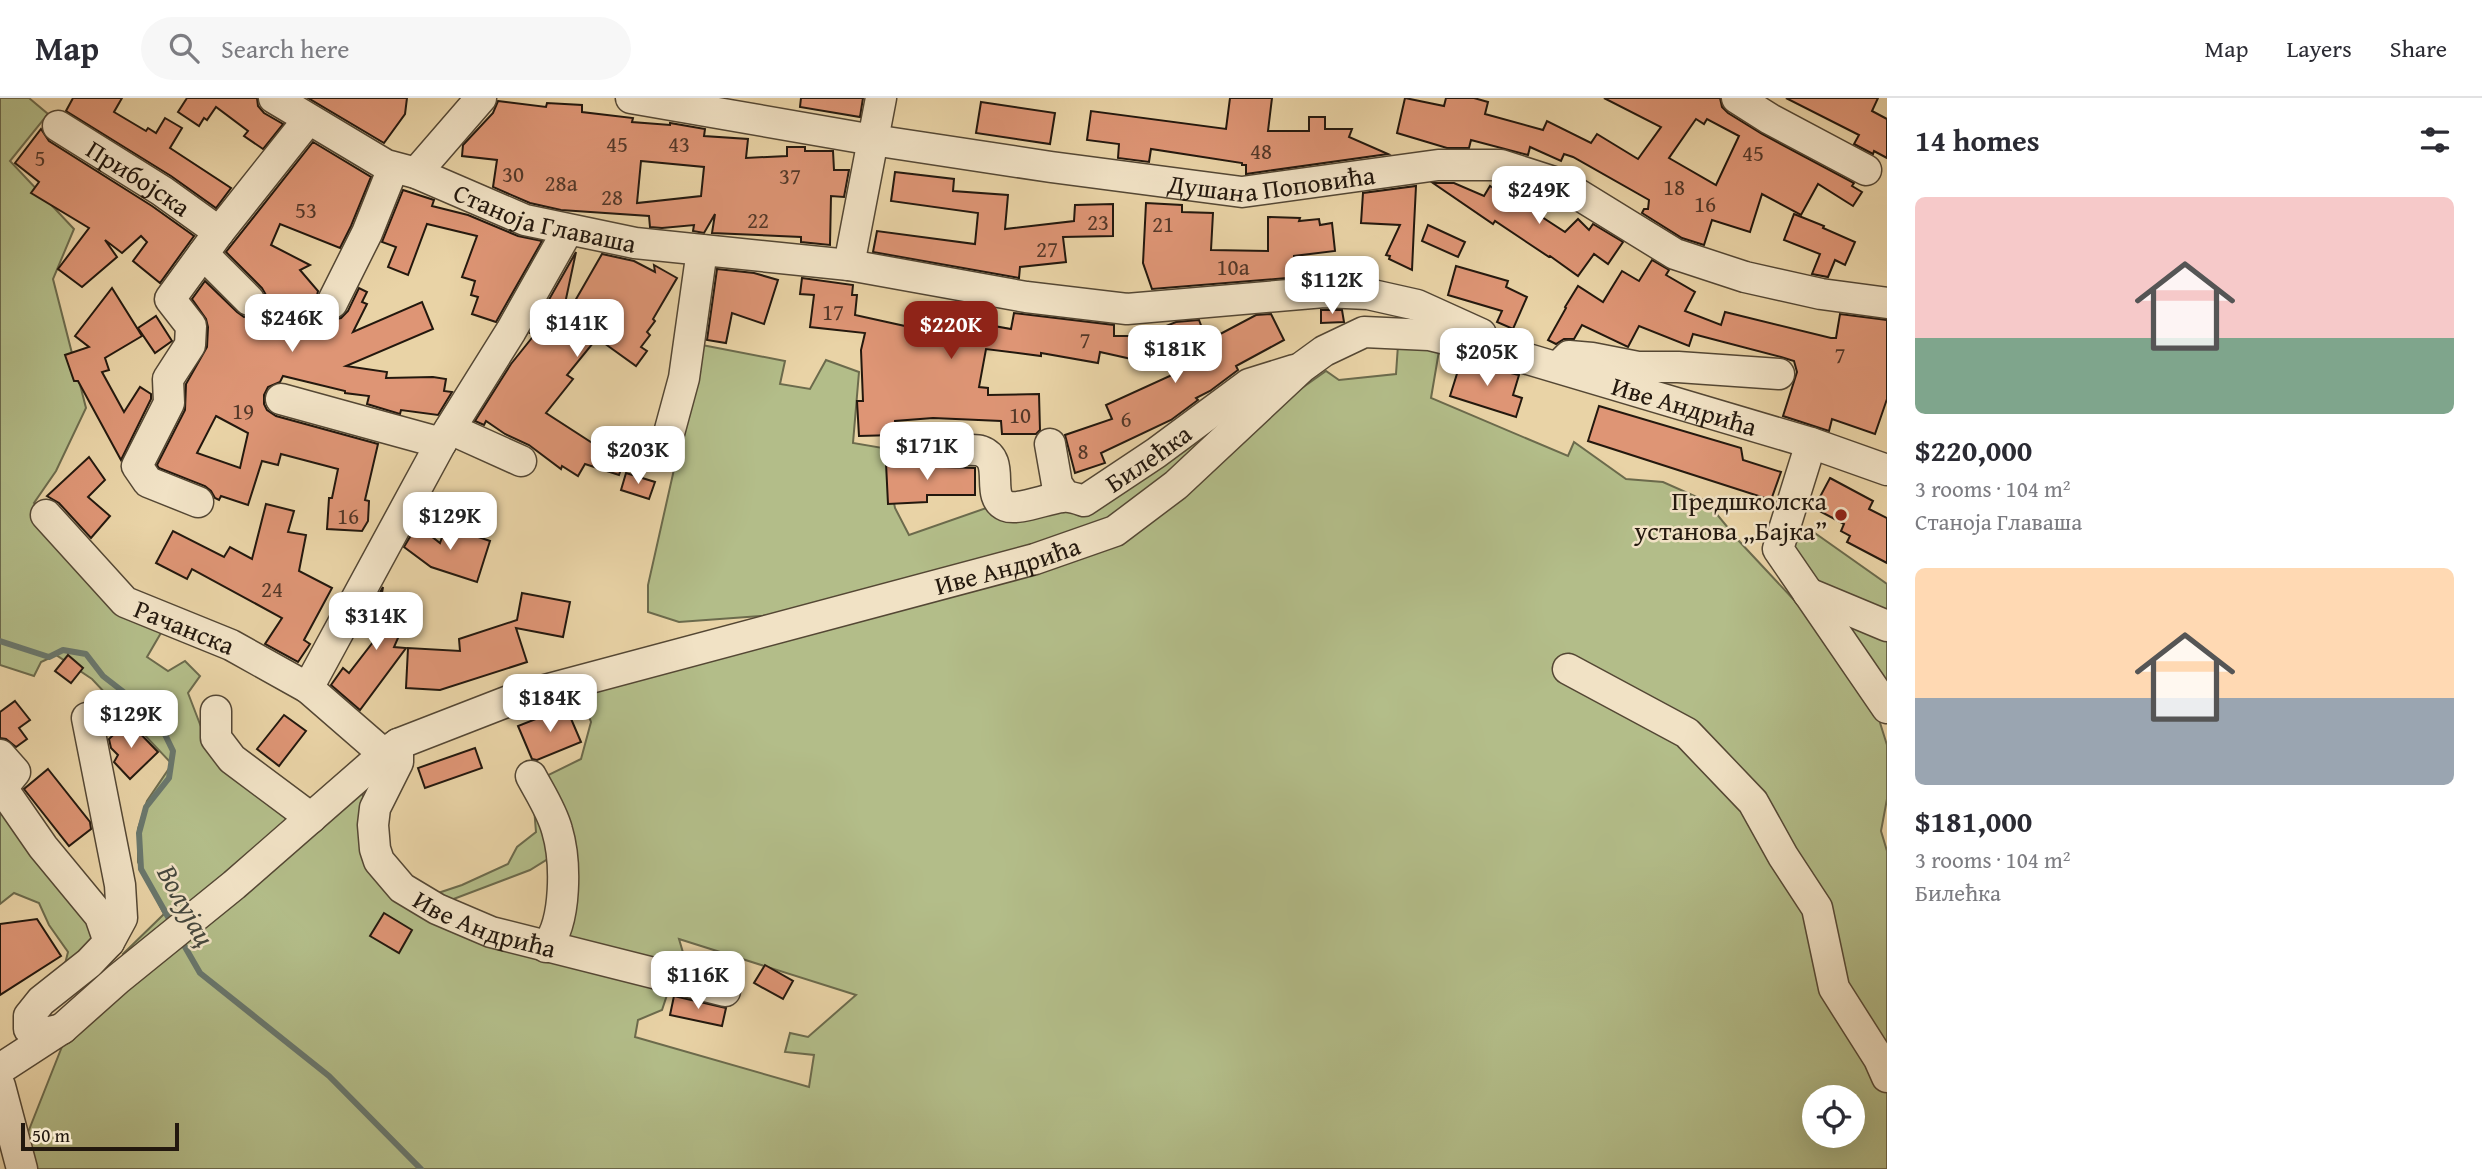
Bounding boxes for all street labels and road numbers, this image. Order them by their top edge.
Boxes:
street label: Прибојска [79,129,200,226]
street label: Душана Поповића [1165,154,1378,212]
street label: Станоја Главаша [448,172,640,262]
street label: Иве Андрића [1607,366,1762,446]
street label: Билећка [1097,414,1200,501]
street label: Иве Андрића [930,525,1086,605]
street label: Рачанска [129,588,241,664]
street label: Иве Андрића [406,880,561,967]

